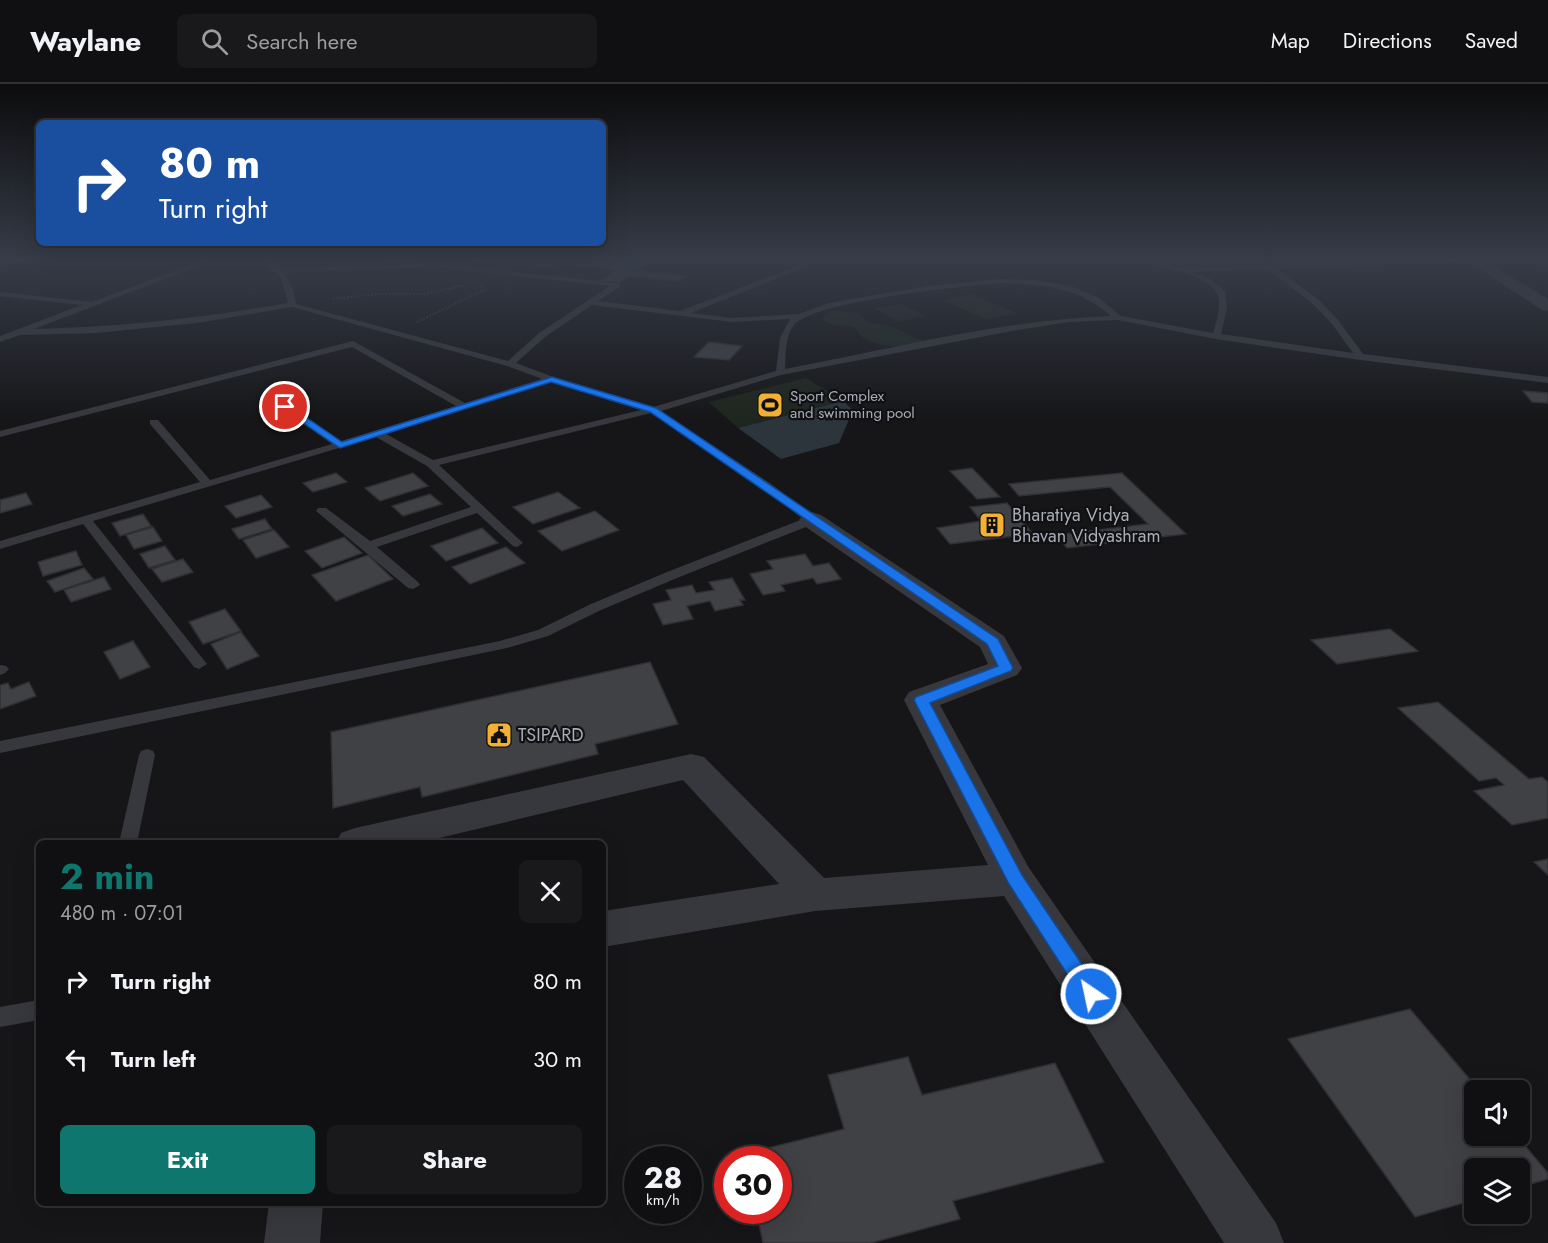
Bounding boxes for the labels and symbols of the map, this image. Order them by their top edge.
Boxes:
pin [259,381,310,432]
place label: Sport Complex and swimming pool [790,385,915,424]
sports icon: Sport Complex and swimming pool [755,390,785,420]
place label: Bharatiya Vidya Bhavan Vidyashram [1012,502,1160,549]
building icon: Bharatiya Vidya Bhavan Vidyashram [977,510,1007,540]
public building icon: TSIPARD [484,720,514,750]
place label: TSIPARD [518,722,583,748]
position arrow [1059,962,1123,1026]
speed limit sign: 30 [714,1146,792,1224]

